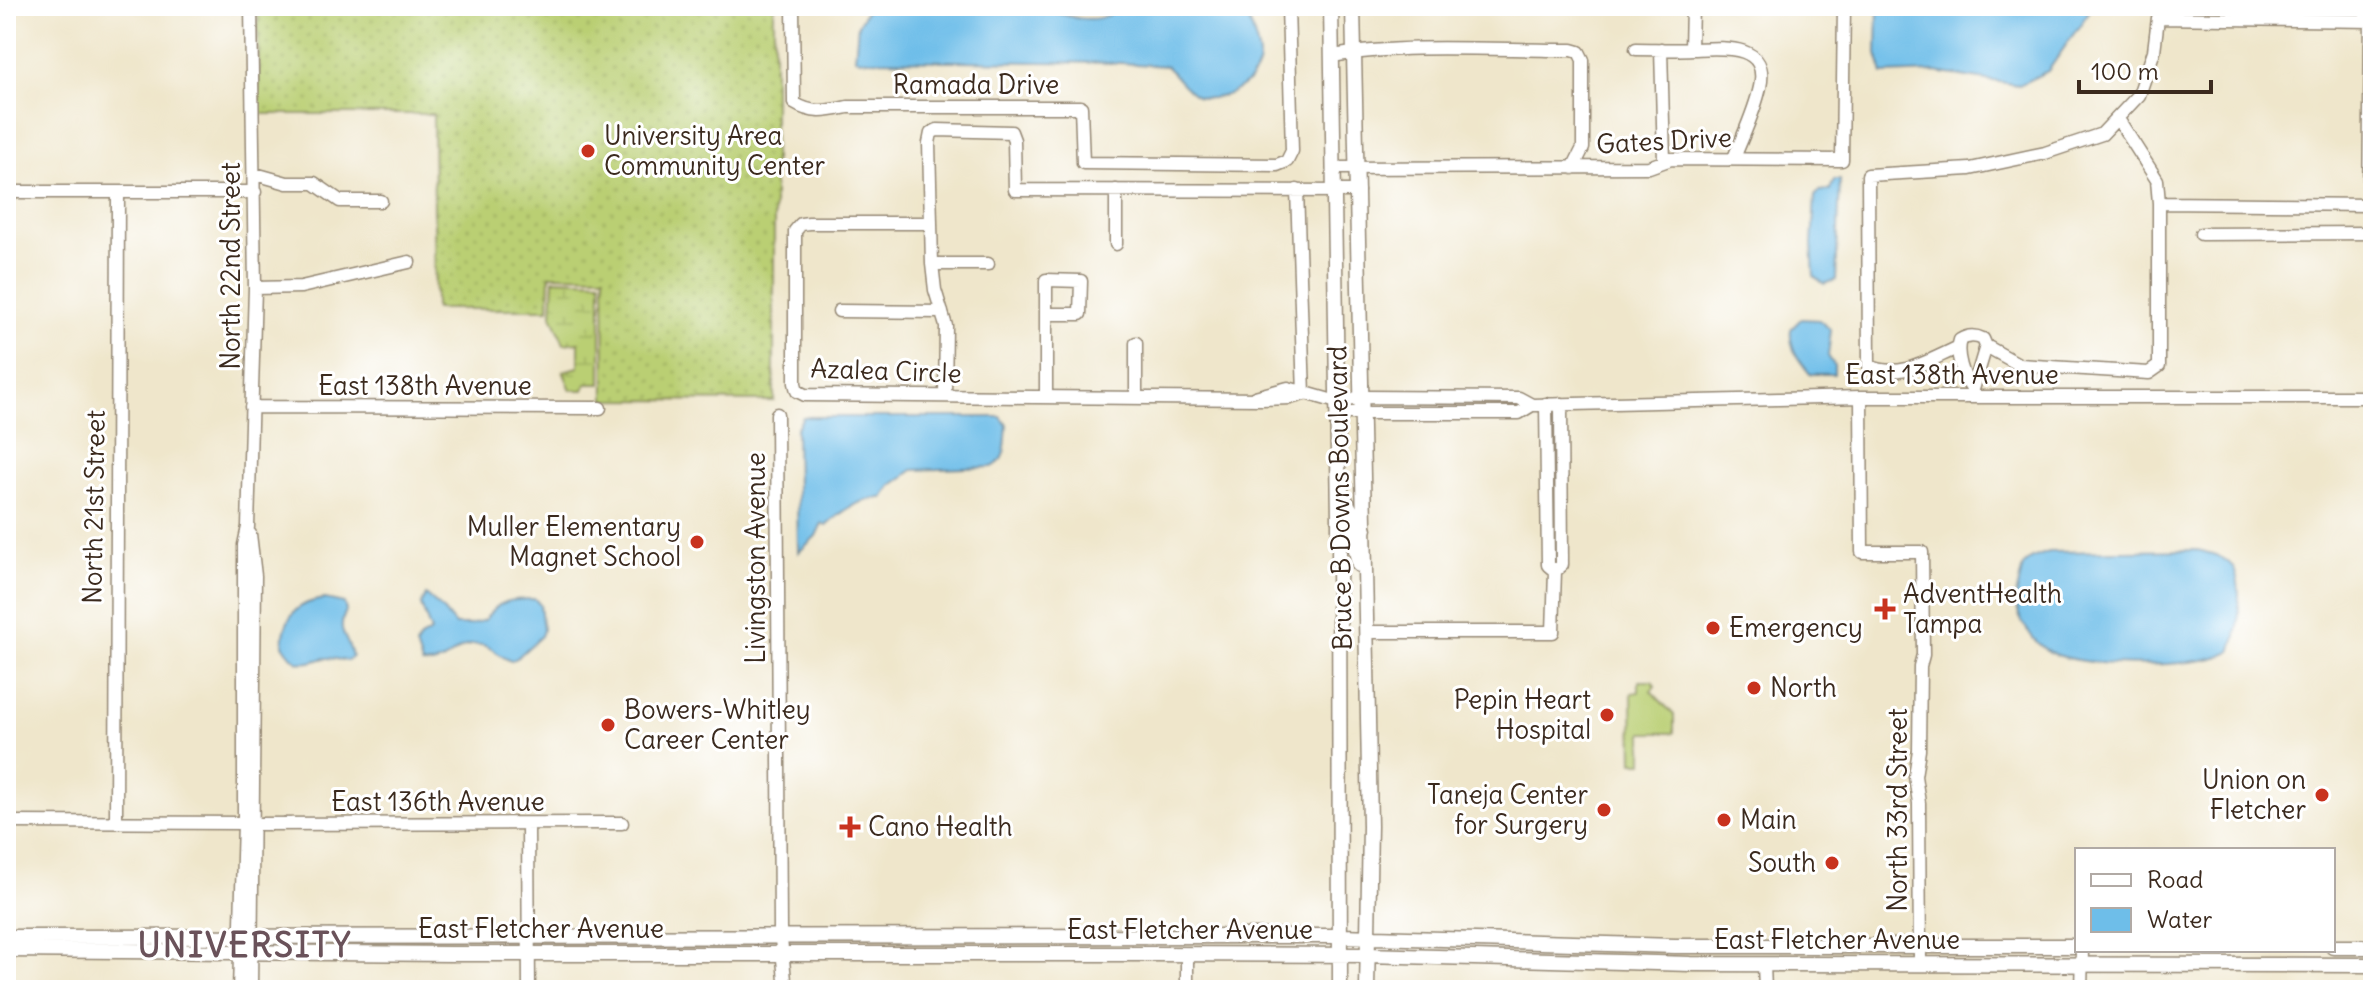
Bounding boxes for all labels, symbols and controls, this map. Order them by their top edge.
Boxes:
scale bar [2079,44,2211,94]
text: 100 m [2091,56,2159,86]
street label: Ramada Drive [893,68,1059,101]
place label: University Area Community Center [604,119,825,182]
street label: Gates Drive [1595,120,1733,161]
marker: University Area Community Center [579,142,597,160]
street label: North 22nd Street [214,162,247,370]
street label: Bruce B Downs Boulevard [1320,345,1359,651]
street label: Azalea Circle [810,351,962,390]
street label: East 138th Avenue [1845,358,2059,391]
street label: East 138th Avenue [318,369,532,402]
street label: North 21st Street [75,410,112,604]
street label: Livingston Avenue [739,452,772,664]
place label: Muller Elementary Magnet School [467,510,681,573]
marker: Muller Elementary Magnet School [688,533,706,551]
place label: AdventHealth Tampa [1903,577,2062,640]
marker: AdventHealth Tampa [1874,598,1896,620]
place label: Emergency [1729,611,1863,644]
marker: Emergency [1704,619,1722,637]
place label: North [1770,671,1837,704]
marker: North [1745,679,1763,697]
place label: Pepin Heart Hospital [1454,683,1591,746]
place label: Bowers-Whitley Career Center [624,693,811,756]
marker: Pepin Heart Hospital [1598,706,1616,724]
street label: North 33rd Street [1881,708,1914,912]
marker: Bowers-Whitley Career Center [599,716,617,734]
place label: Union on Fletcher [2202,763,2306,826]
place label: Taneja Center for Surgery [1427,778,1588,841]
street label: East 136th Avenue [331,785,545,818]
marker: Union on Fletcher [2313,786,2331,804]
marker: Taneja Center for Surgery [1595,801,1613,819]
place label: Main [1740,803,1797,836]
place label: Cano Health [868,810,1013,843]
marker: Main [1715,811,1733,829]
marker: Cano Health [839,816,861,838]
place label: South [1748,846,1816,879]
legend [2075,848,2335,952]
marker: South [1823,854,1841,872]
text: Road [2147,864,2203,894]
text: Water [2147,904,2212,934]
street label: East Fletcher Avenue [418,912,664,945]
street label: East Fletcher Avenue [1067,913,1313,946]
district label: UNIVERSITY [138,923,352,966]
street label: East Fletcher Avenue [1714,923,1960,956]

